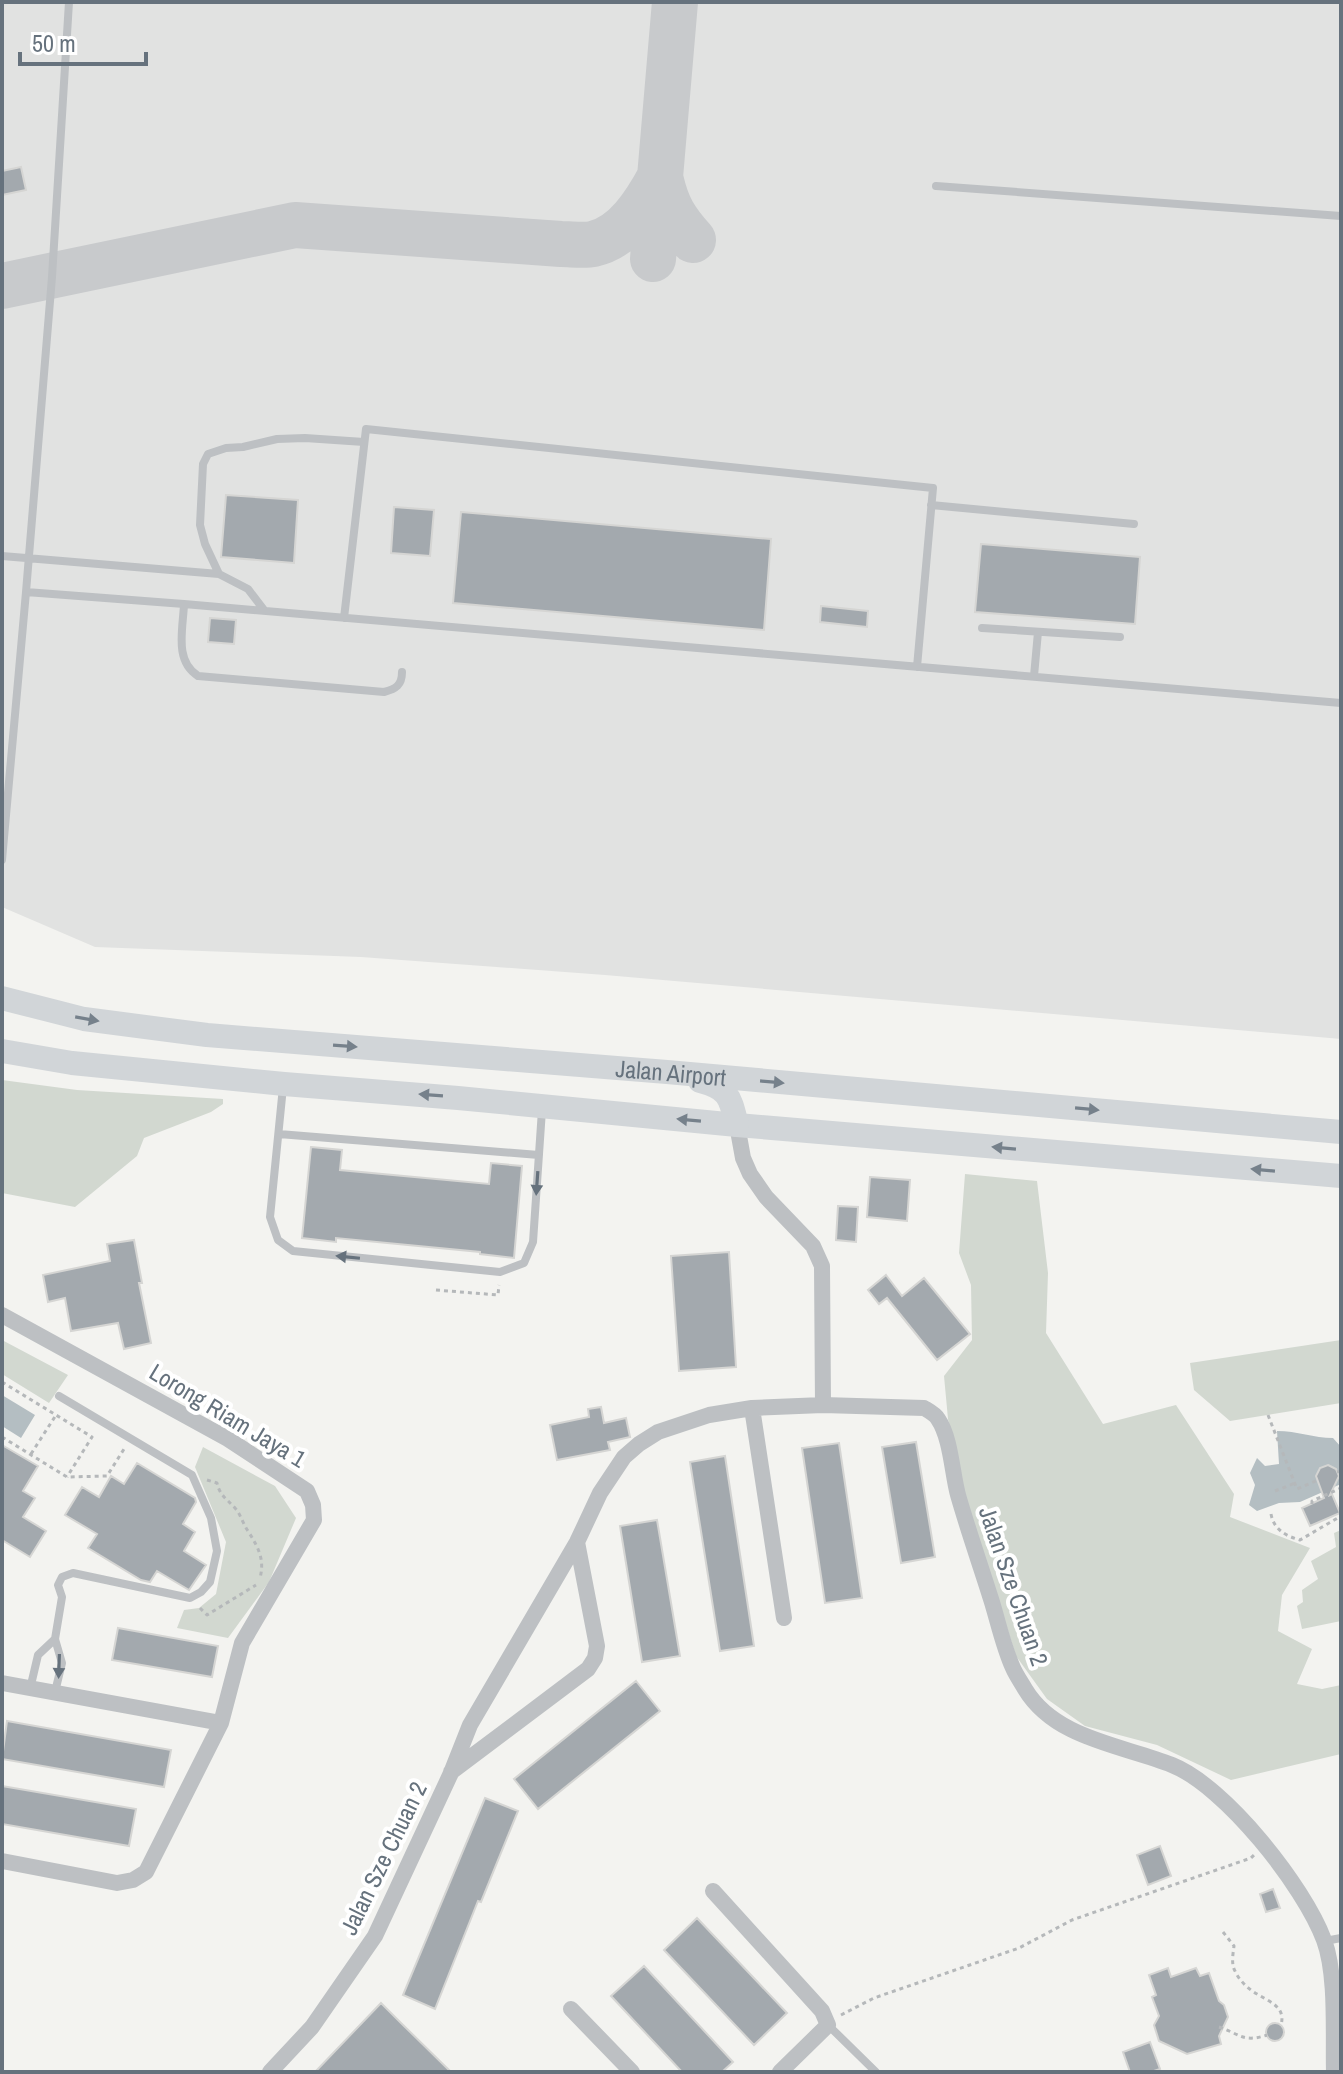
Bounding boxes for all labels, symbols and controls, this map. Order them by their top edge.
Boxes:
scale bar [20,16,146,66]
text: 50 m [32,27,76,59]
one-way arrow [75,1013,100,1025]
one-way arrow [333,1040,358,1053]
street label: Jalan Airport [614,1052,728,1093]
one-way arrow [760,1075,785,1088]
one-way arrow [418,1088,443,1101]
one-way arrow [1075,1103,1100,1116]
one-way arrow [676,1114,701,1127]
one-way arrow [991,1141,1016,1154]
one-way arrow [1250,1163,1275,1176]
one-way arrow [530,1171,543,1196]
one-way arrow [335,1250,360,1263]
street label: Lorong Riam Jaya 1 [144,1356,312,1474]
street label: Jalan Sze Chuan 2 [972,1502,1056,1670]
one-way arrow [52,1653,65,1679]
street label: Jalan Sze Chuan 2 [332,1776,434,1940]

